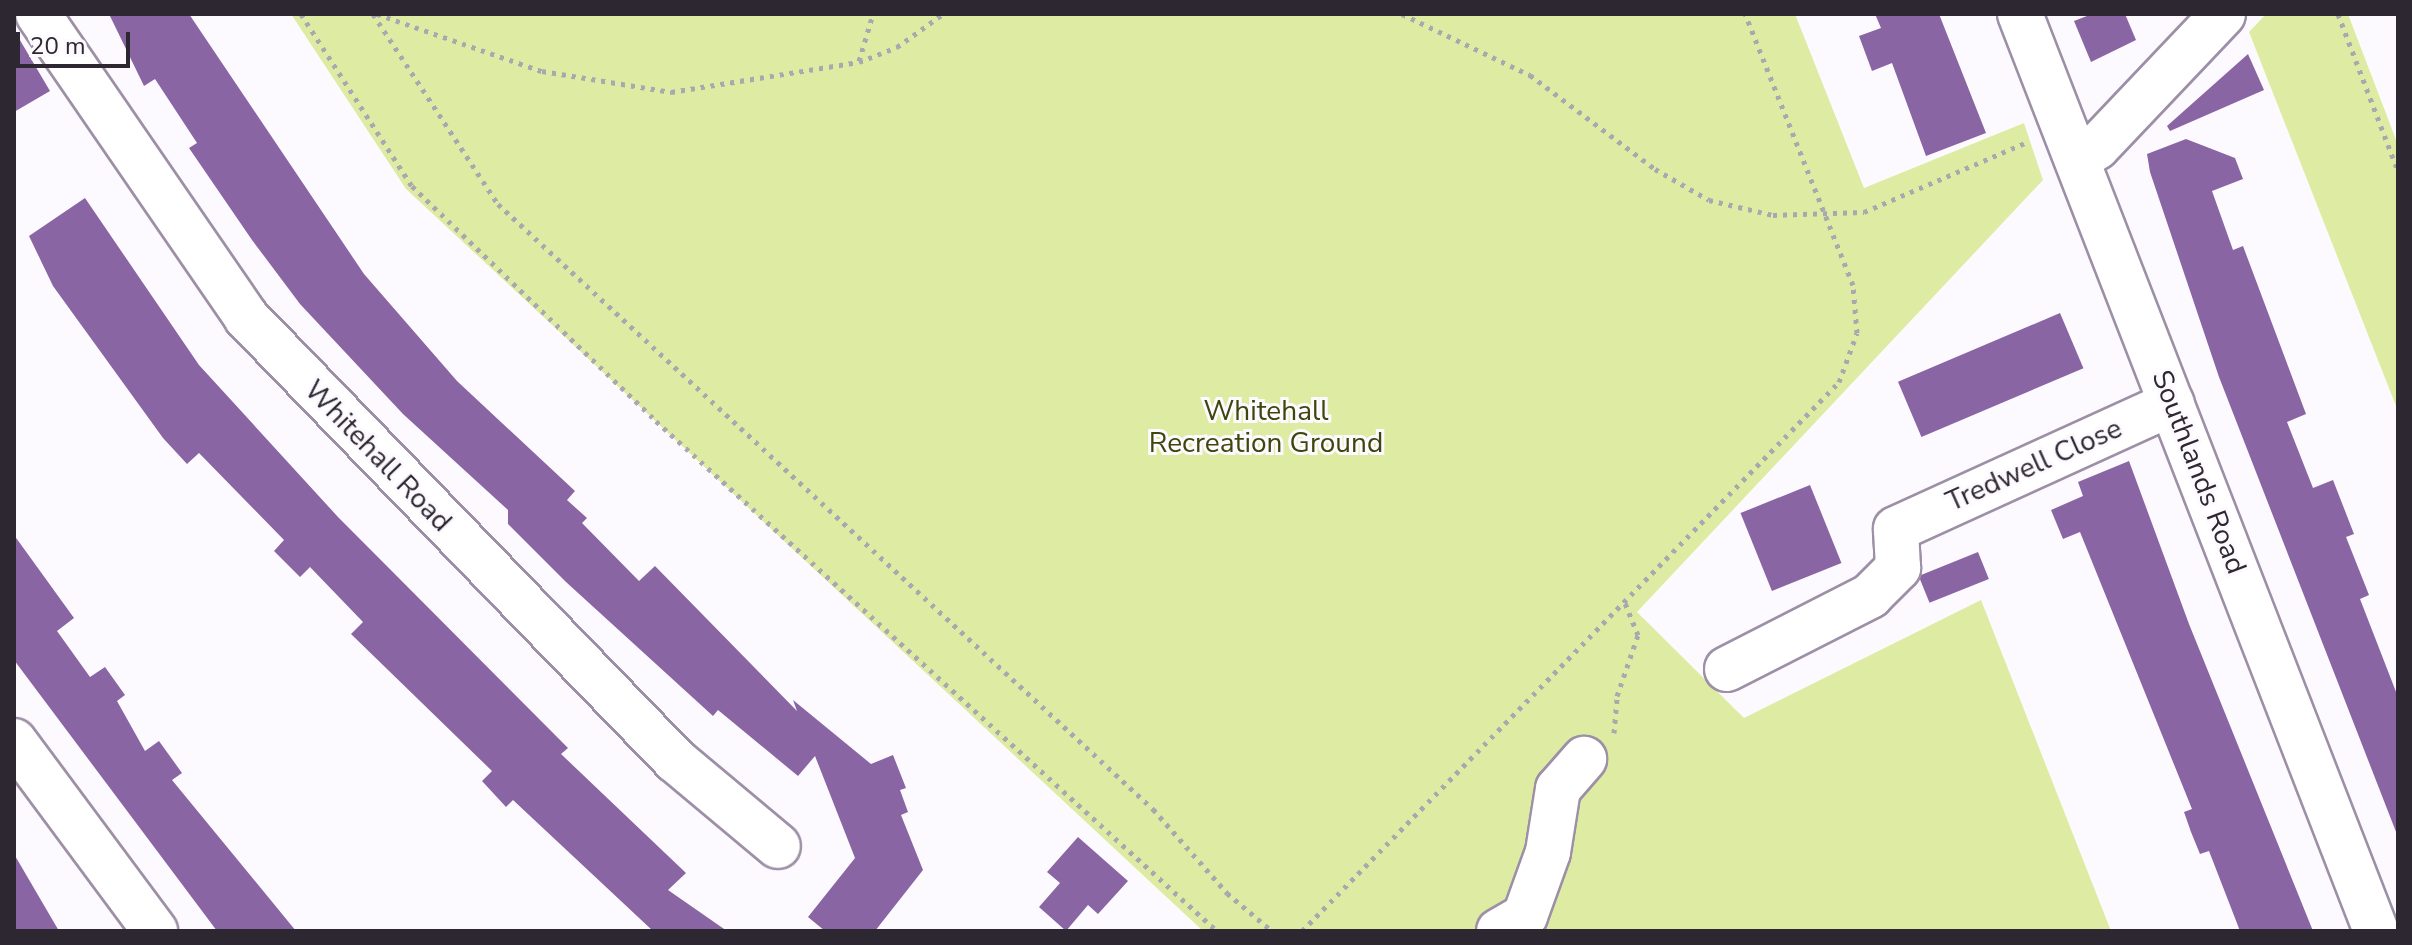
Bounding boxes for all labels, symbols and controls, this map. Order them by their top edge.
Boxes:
scale bar [20,16,134,66]
text: 20 m [30,30,86,62]
street label: Southlands Road [2145,365,2253,579]
street label: Whitehall Road [297,373,459,539]
park label: Whitehall Recreation Ground [1149,394,1383,460]
street label: Tredwell Close [1941,411,2127,519]

